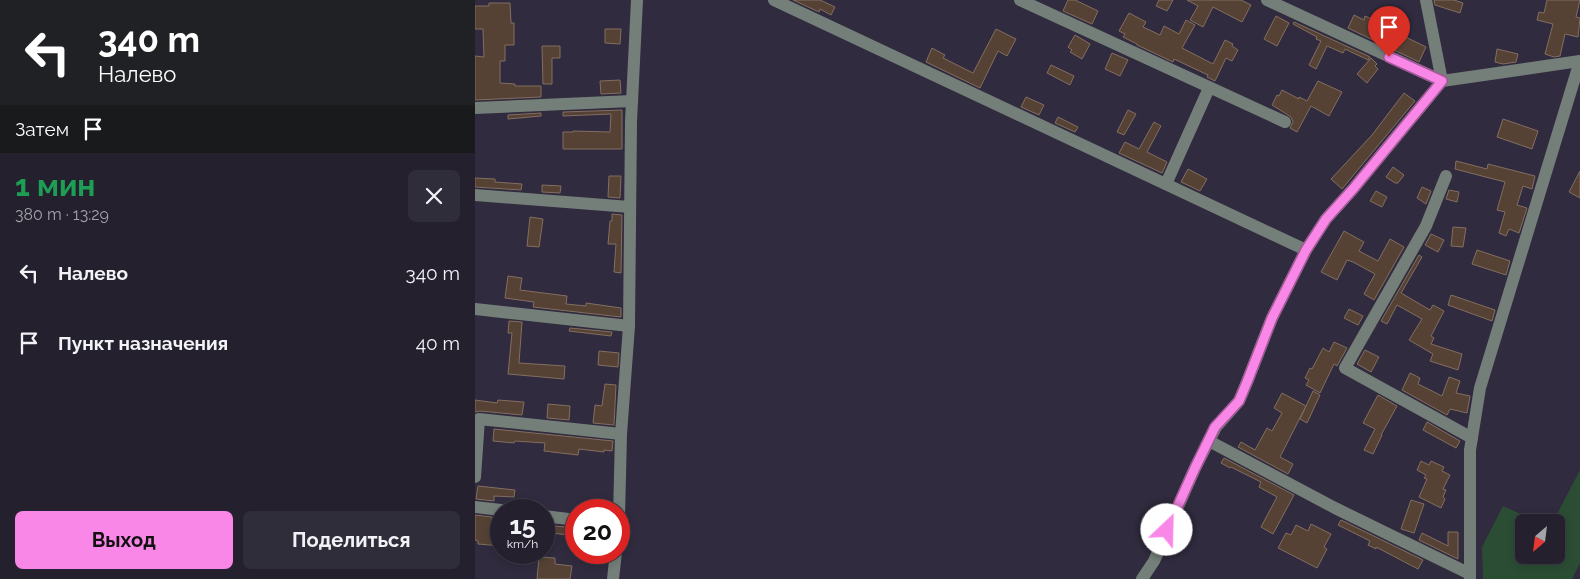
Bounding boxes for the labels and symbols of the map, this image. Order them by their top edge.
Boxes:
pin [1368,6,1410,57]
speed limit sign: 20 [565,499,630,564]
position arrow [1140,503,1192,555]
north arrow [1515,514,1565,564]

